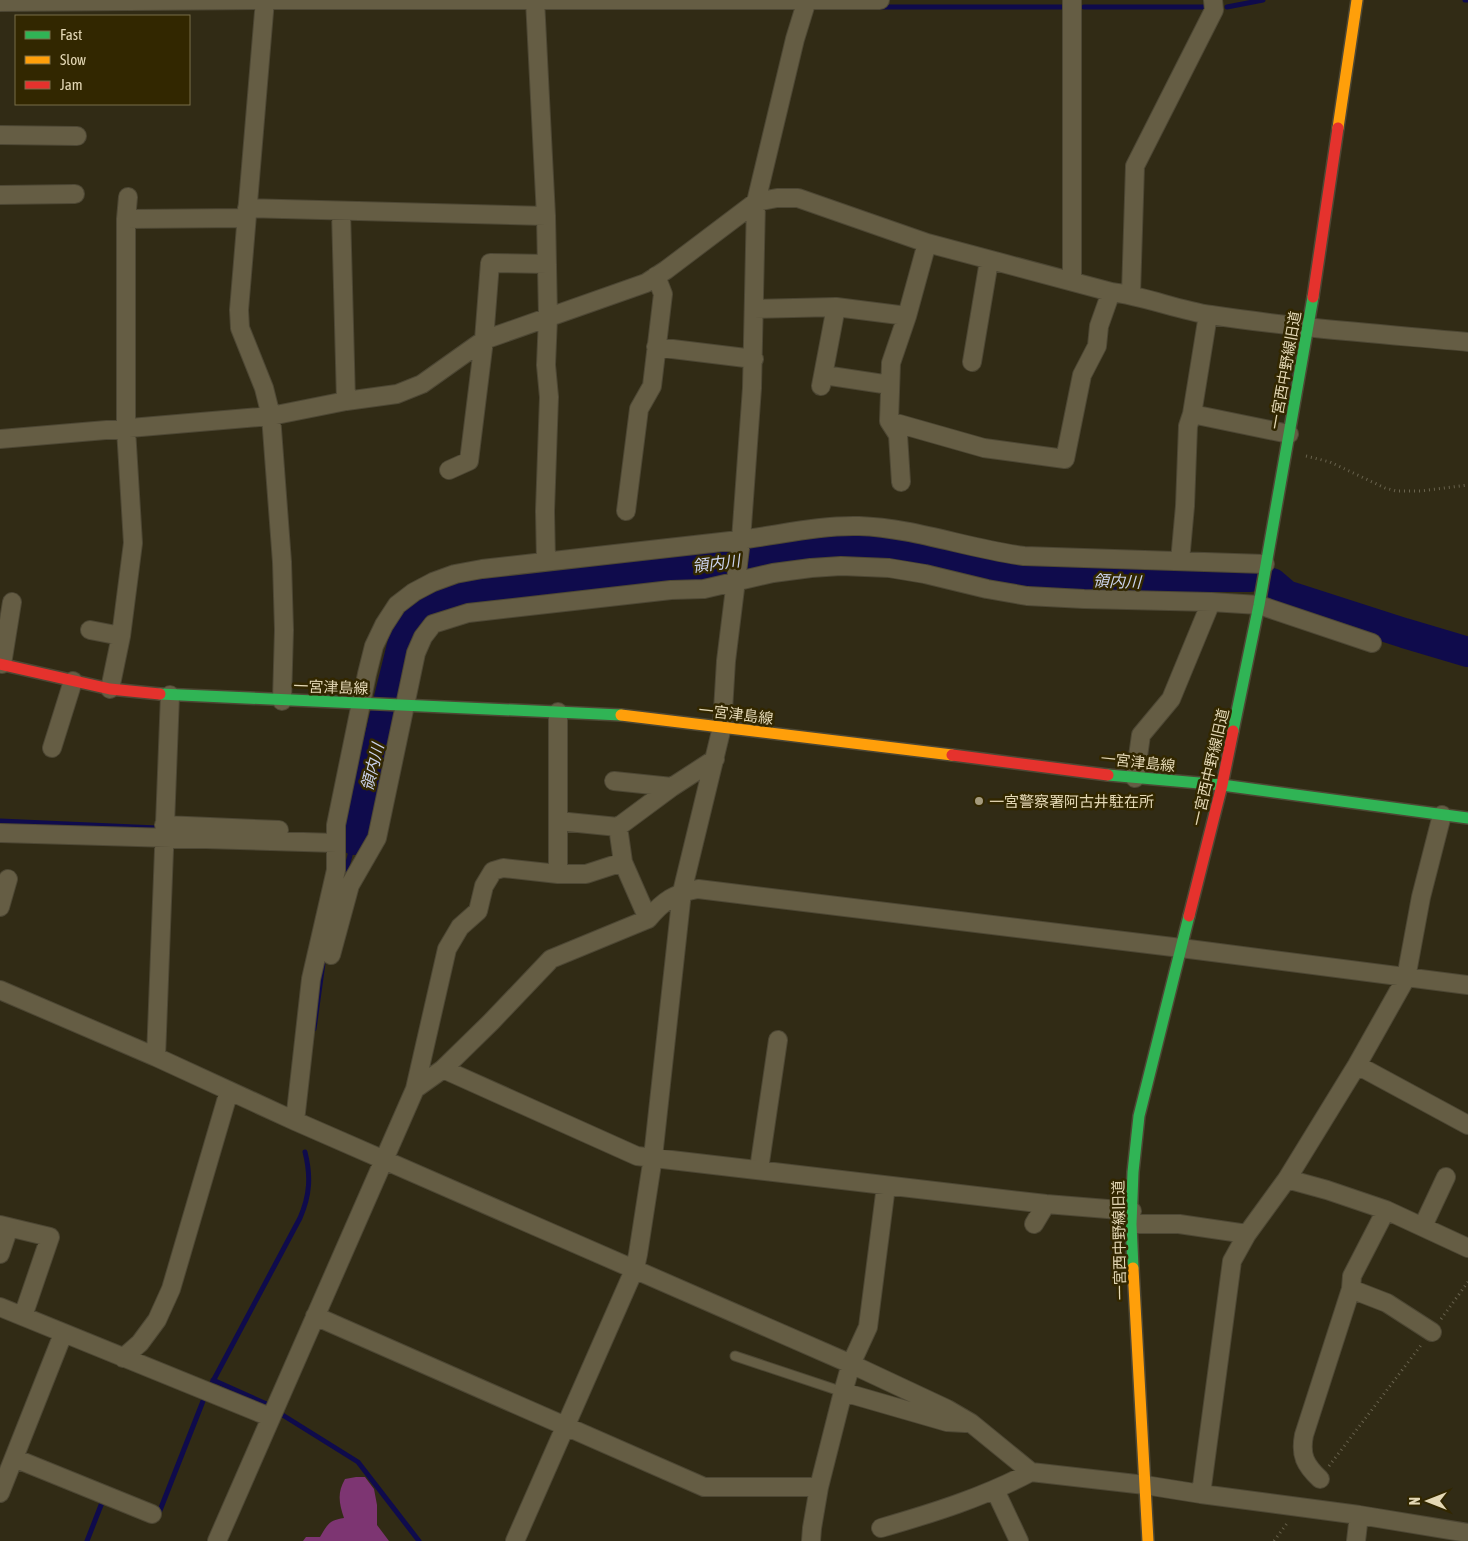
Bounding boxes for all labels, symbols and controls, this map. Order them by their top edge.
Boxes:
legend [15,15,190,105]
text: Fast [60,26,82,43]
text: Slow [60,51,86,68]
text: Jam [60,76,83,93]
street label: 一宮西中野線旧道 [1266,309,1304,431]
water label: 領内川 [691,551,743,575]
water label: 領内川 [1093,571,1143,591]
street label: 一宮津島線 [293,677,369,697]
street label: 一宮津島線 [698,701,774,727]
street label: 一宮西中野線旧道 [1188,707,1232,827]
water label: 領内川 [357,740,387,792]
street label: 一宮津島線 [1100,750,1176,774]
place label: 一宮警察署阿古井駐在所 [989,793,1154,810]
marker: 一宮警察署阿古井駐在所 [973,795,985,807]
street label: 一宮西中野線旧道 [1109,1180,1129,1300]
north arrow [1403,1476,1453,1526]
text: N [1407,1497,1423,1505]

